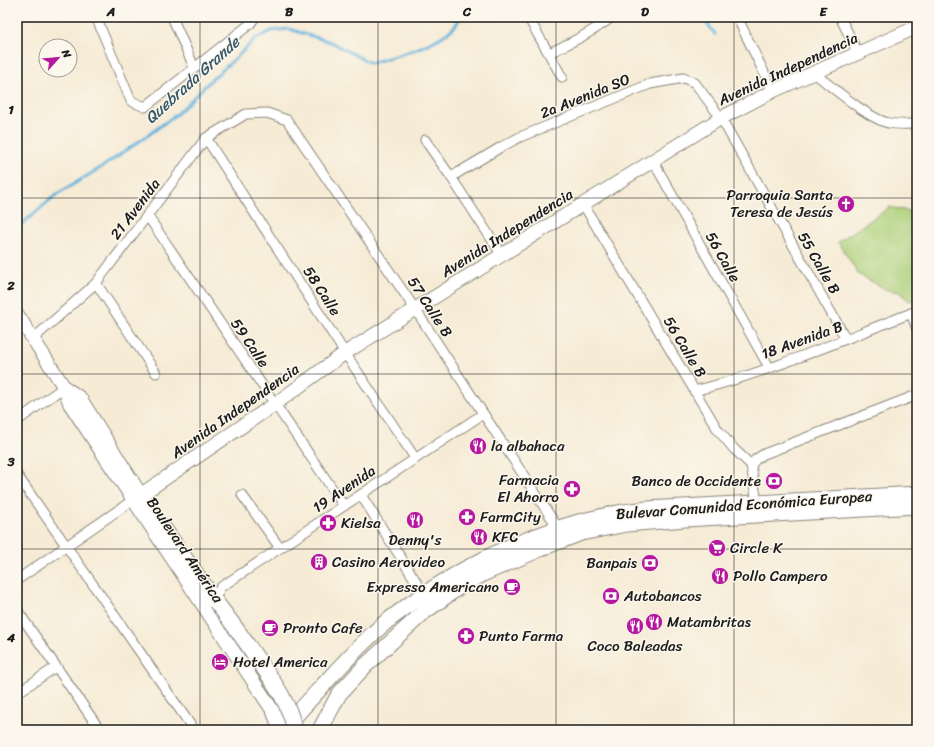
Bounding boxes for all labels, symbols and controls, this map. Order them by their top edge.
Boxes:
text: A [106,0,115,23]
text: B [285,0,294,23]
text: C [462,0,472,23]
text: D [641,0,649,23]
text: E [819,0,828,23]
street label: Avenida Independencia [713,25,863,113]
water label: Quebrada Grande [138,27,248,131]
north arrow [38,38,78,78]
text: N [56,45,77,62]
street label: 2a Avenida SO [536,66,634,126]
text: 1 [8,98,14,121]
street label: 21 Avenida [103,172,167,245]
street label: Avenida Independencia [435,181,579,285]
place label: Parroquia Santa Teresa de Jesús [726,182,833,225]
church icon: Parroquia Santa Teresa de Jesús [836,194,856,214]
street label: 56 Calle [698,227,748,287]
street label: 55 Calle B [791,227,848,300]
street label: 58 Calle [296,261,348,321]
street label: 57 Calle B [400,271,460,343]
text: 2 [6,274,15,297]
street label: 56 Calle B [656,311,714,383]
street label: 59 Calle [224,313,276,373]
street label: 18 Avenida B [758,313,847,367]
street label: Avenida Independencia [165,357,305,466]
place label: la albahaca [491,433,565,459]
restaurant icon: la albahaca [468,436,488,456]
text: 3 [6,450,15,473]
street label: 19 Avenida [307,458,381,520]
place label: Farmacia El Ahorro [497,467,559,510]
place label: Banco de Occidente [632,468,761,494]
bank icon: Banco de Occidente [764,471,784,491]
pharmacy icon: Farmacia El Ahorro [562,479,582,499]
street label: Bulevar Comunidad Económica Europea [615,483,874,527]
street label: Boulevard América [140,492,231,609]
place label: FarmCity [480,504,541,530]
pharmacy icon: FarmCity [457,507,477,527]
place label: Kielsa [341,510,381,536]
restaurant icon: Denny's [405,510,425,530]
pharmacy icon: Kielsa [318,513,338,533]
place label: KFC [492,524,518,550]
place label: Denny's [388,527,442,553]
restaurant icon: KFC [469,527,489,547]
place label: Circle K [730,535,783,561]
supermarket icon: Circle K [707,538,727,558]
place label: Casino Aerovideo [332,549,445,575]
place label: Banpais [586,550,638,576]
building icon: Casino Aerovideo [309,552,329,572]
bank icon: Banpais [640,553,660,573]
place label: Pollo Campero [733,563,828,589]
restaurant icon: Pollo Campero [710,566,730,586]
place label: Expresso Americano [366,574,500,600]
cafe icon: Expresso Americano [502,577,522,597]
place label: Autobancos [623,583,702,609]
bank icon: Autobancos [601,586,621,606]
place label: Matambritas [667,609,752,635]
restaurant icon: Matambritas [644,612,664,632]
place label: Pronto Cafe [283,615,363,641]
restaurant icon: Coco Baleadas [625,616,645,636]
cafe icon: Pronto Cafe [260,618,280,638]
place label: Punto Farma [479,623,564,649]
text: 4 [6,626,16,649]
pharmacy icon: Punto Farma [456,626,476,646]
place label: Coco Baleadas [588,633,683,659]
place label: Hotel America [233,649,328,675]
hotel icon: Hotel America [210,652,230,672]

